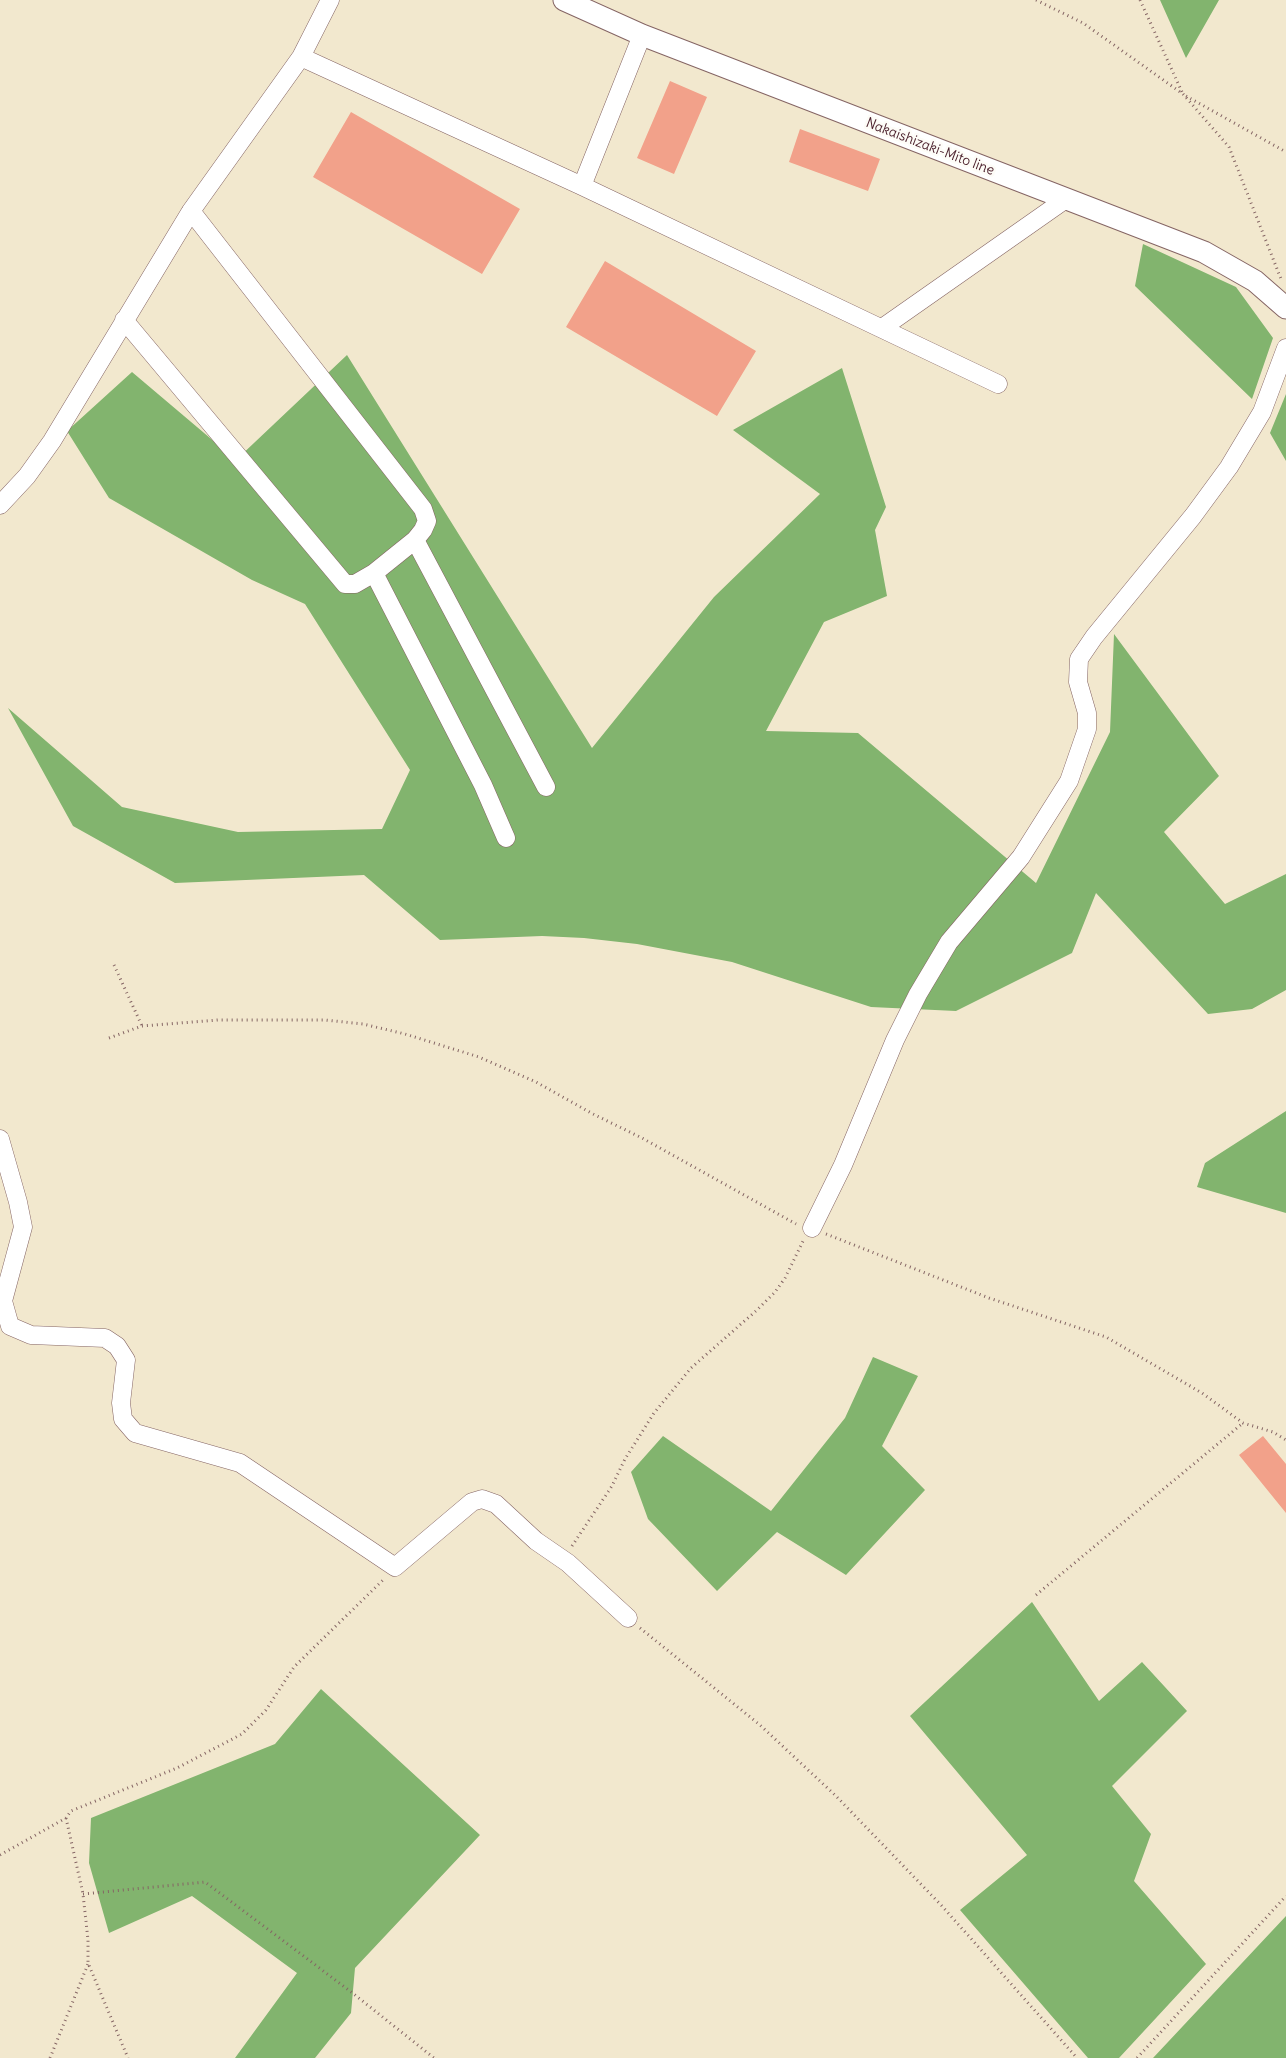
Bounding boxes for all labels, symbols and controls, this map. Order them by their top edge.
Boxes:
street label: Nakaishizaki-Mito line [863,115,997,179]

